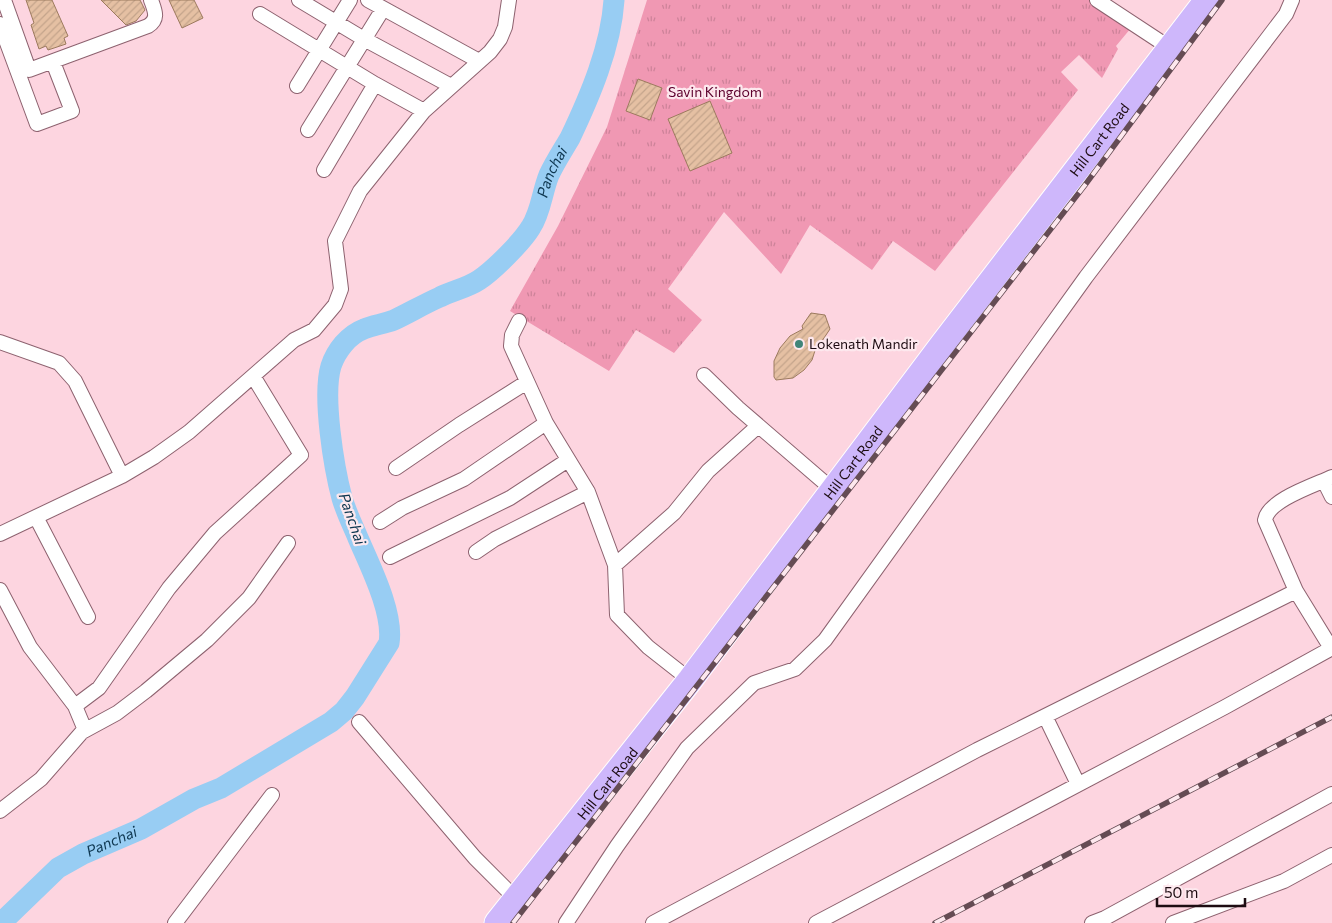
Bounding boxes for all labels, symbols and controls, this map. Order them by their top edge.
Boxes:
park label: Savin Kingdom [668,83,762,100]
street label: Hill Cart Road [1066,100,1132,180]
water label: Panchai [533,142,571,199]
place label: Lokenath Mandir [809,335,918,352]
marker: Lokenath Mandir [793,338,805,350]
street label: Hill Cart Road [820,422,886,503]
water label: Panchai [336,490,371,548]
street label: Hill Cart Road [573,744,641,823]
water label: Panchai [83,821,140,860]
scale bar [1157,876,1244,908]
text: 50 m [1164,883,1198,901]

